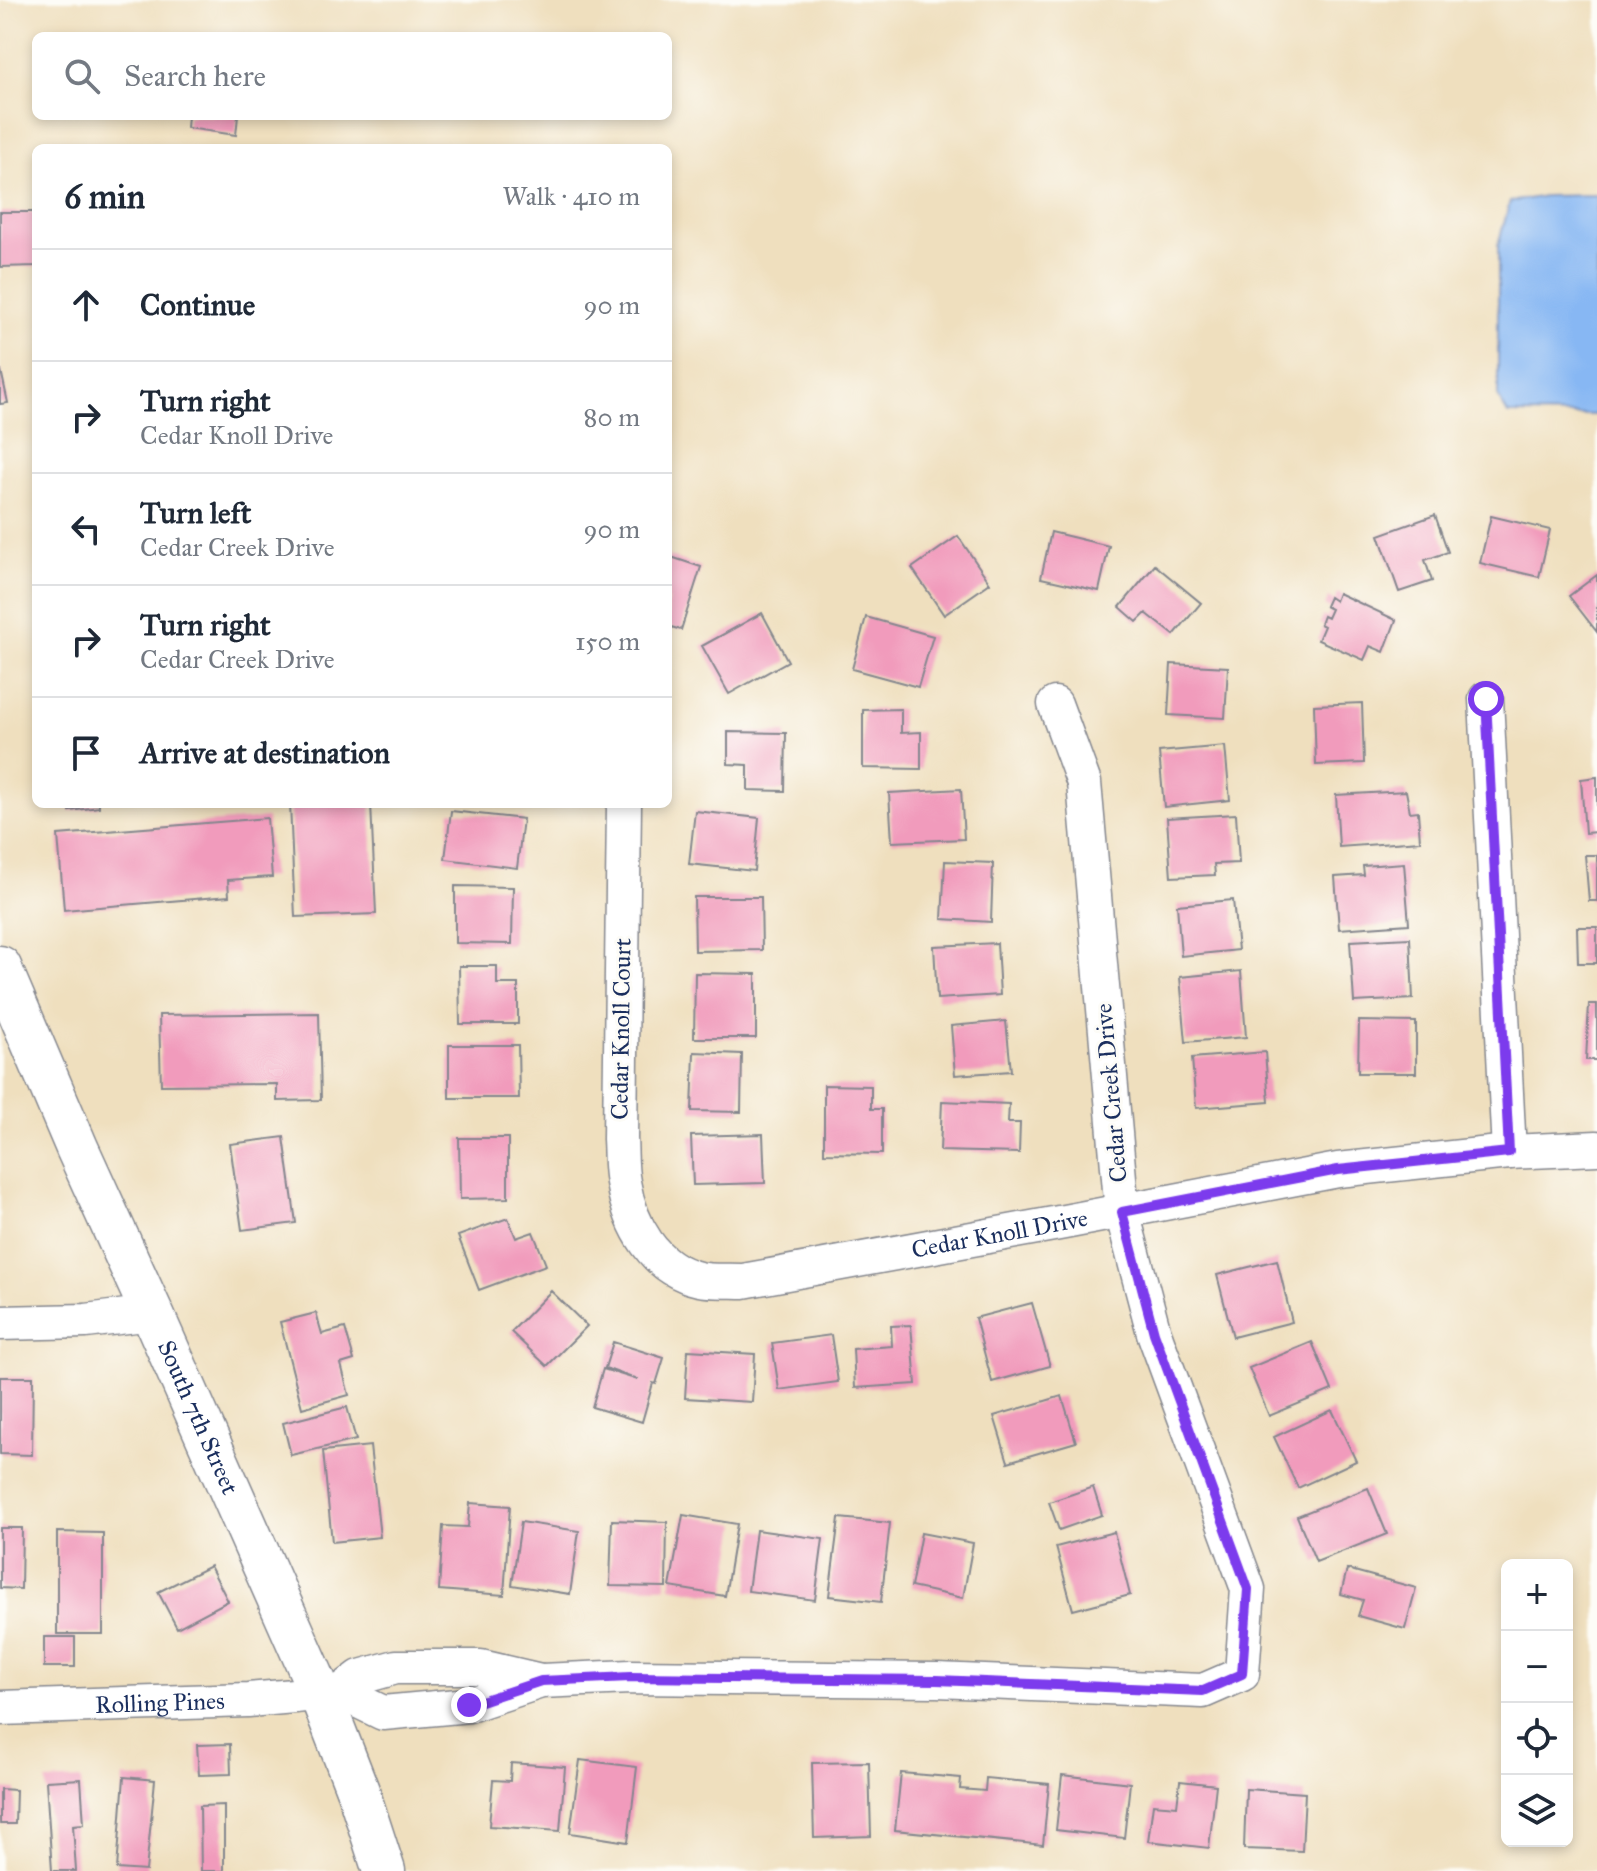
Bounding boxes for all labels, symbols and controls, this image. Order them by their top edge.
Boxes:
search box [32,32,672,120]
icon: search [60,54,104,98]
text: Search here [124,58,266,94]
text: 6 min [64,176,145,217]
text: Walk · 410 m [502,180,640,212]
icon: ahead [64,283,108,327]
text: Continue [140,287,255,323]
text: 90 m [583,289,640,321]
text: Turn right [140,383,271,419]
icon: right [64,395,108,439]
text: 80 m [584,401,640,433]
text: Cedar Knoll Drive [140,419,333,451]
text: Turn left [140,495,251,531]
icon: left [64,507,108,551]
text: 90 m [583,513,640,545]
text: Cedar Creek Drive [140,531,335,563]
text: Turn right [140,607,271,643]
icon: right [64,619,108,663]
text: 150 m [575,625,640,657]
text: Cedar Creek Drive [140,643,335,675]
route start [1468,681,1504,717]
icon: arrive [64,731,108,775]
text: Arrive at destination [140,735,390,771]
street label: Cedar Knoll Court [604,937,638,1120]
street label: Cedar Creek Drive [1088,1002,1134,1184]
street label: Cedar Knoll Drive [909,1203,1090,1265]
street label: South 7th Street [151,1336,245,1499]
map controls [1501,1559,1573,1847]
button: + [1501,1559,1573,1631]
button: − [1501,1631,1573,1703]
street label: Rolling Pines [95,1686,225,1720]
route end [451,1687,487,1723]
button: locate [1501,1703,1573,1775]
button: layers [1501,1775,1573,1847]

